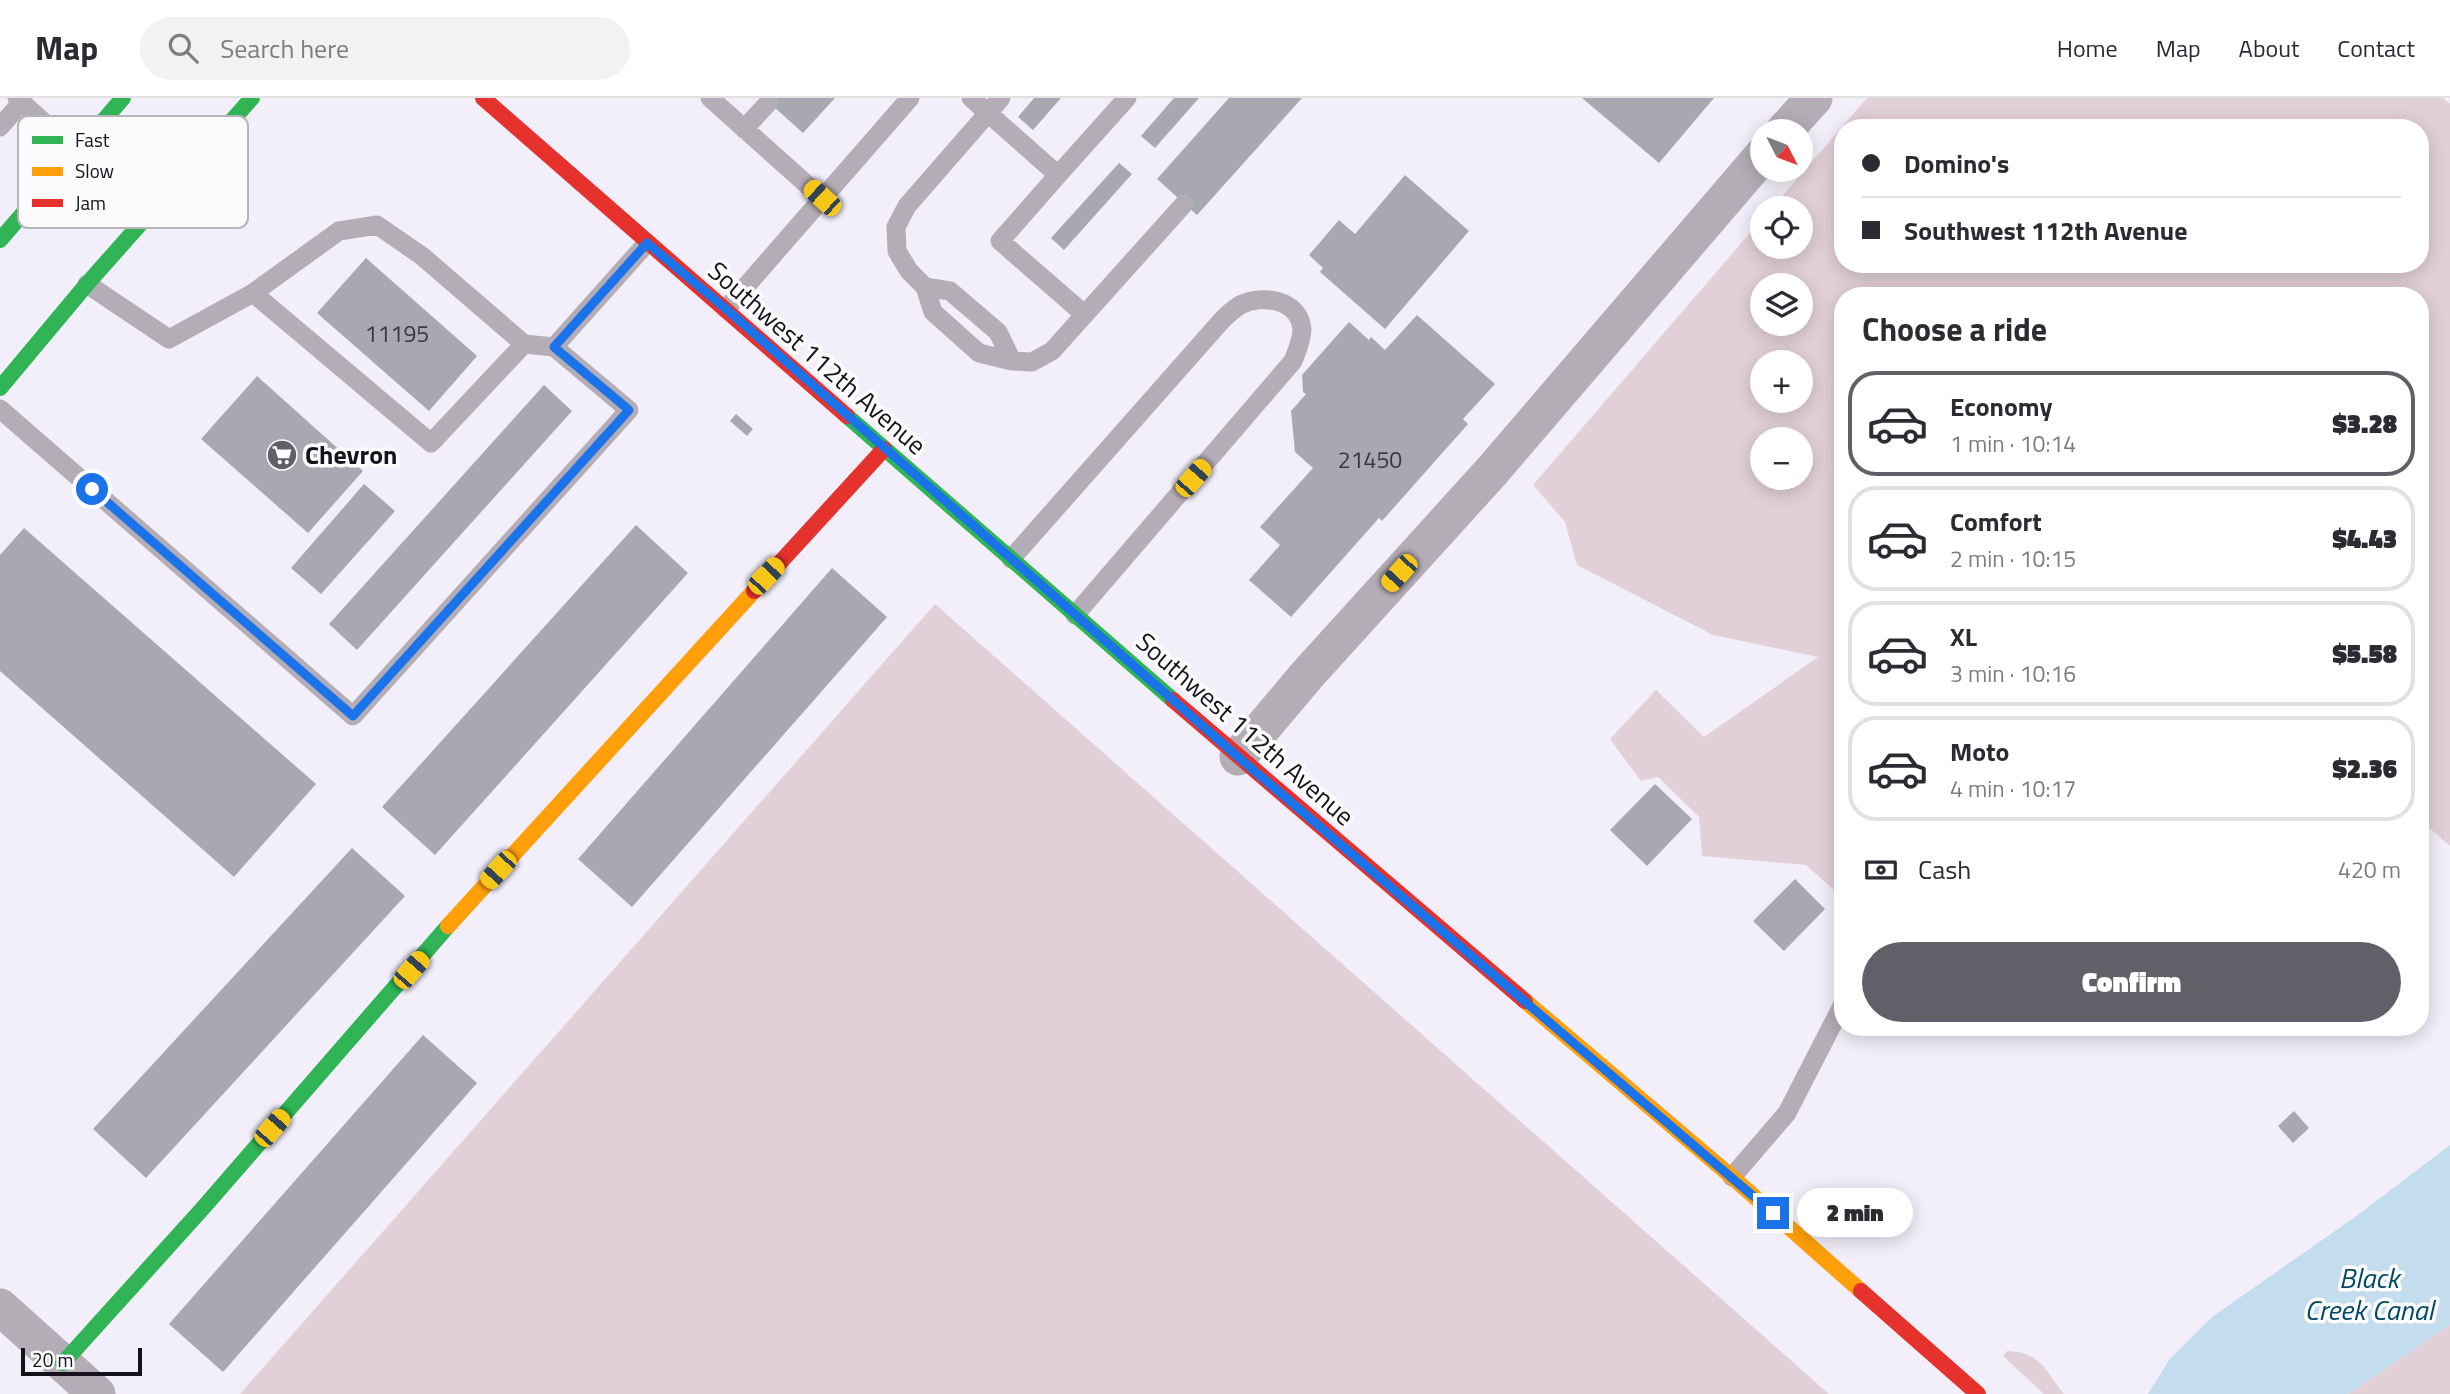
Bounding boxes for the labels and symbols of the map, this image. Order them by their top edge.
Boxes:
legend [18,116,248,228]
north arrow [1750,119,1813,182]
text: Fast [75,125,110,154]
text: Slow [75,156,114,185]
car [800,176,845,220]
text: Jam [75,188,106,217]
street label: Southwest 112th Avenue [700,252,935,464]
house number: 11195 [365,316,429,351]
place label: Chevron [305,435,397,474]
supermarket icon: Chevron [265,438,299,472]
house number: 21450 [1338,442,1402,477]
car [1172,455,1215,501]
route start [76,473,108,505]
car [1378,550,1421,596]
car [744,553,789,599]
street label: Southwest 112th Avenue [1128,623,1363,835]
car [477,847,520,893]
car [390,947,433,993]
car [251,1105,294,1151]
callout: 2 min [1798,1188,1913,1238]
route end [1757,1197,1789,1229]
water label: Black Creek Canal [2305,1256,2436,1331]
scale bar [21,1345,142,1377]

